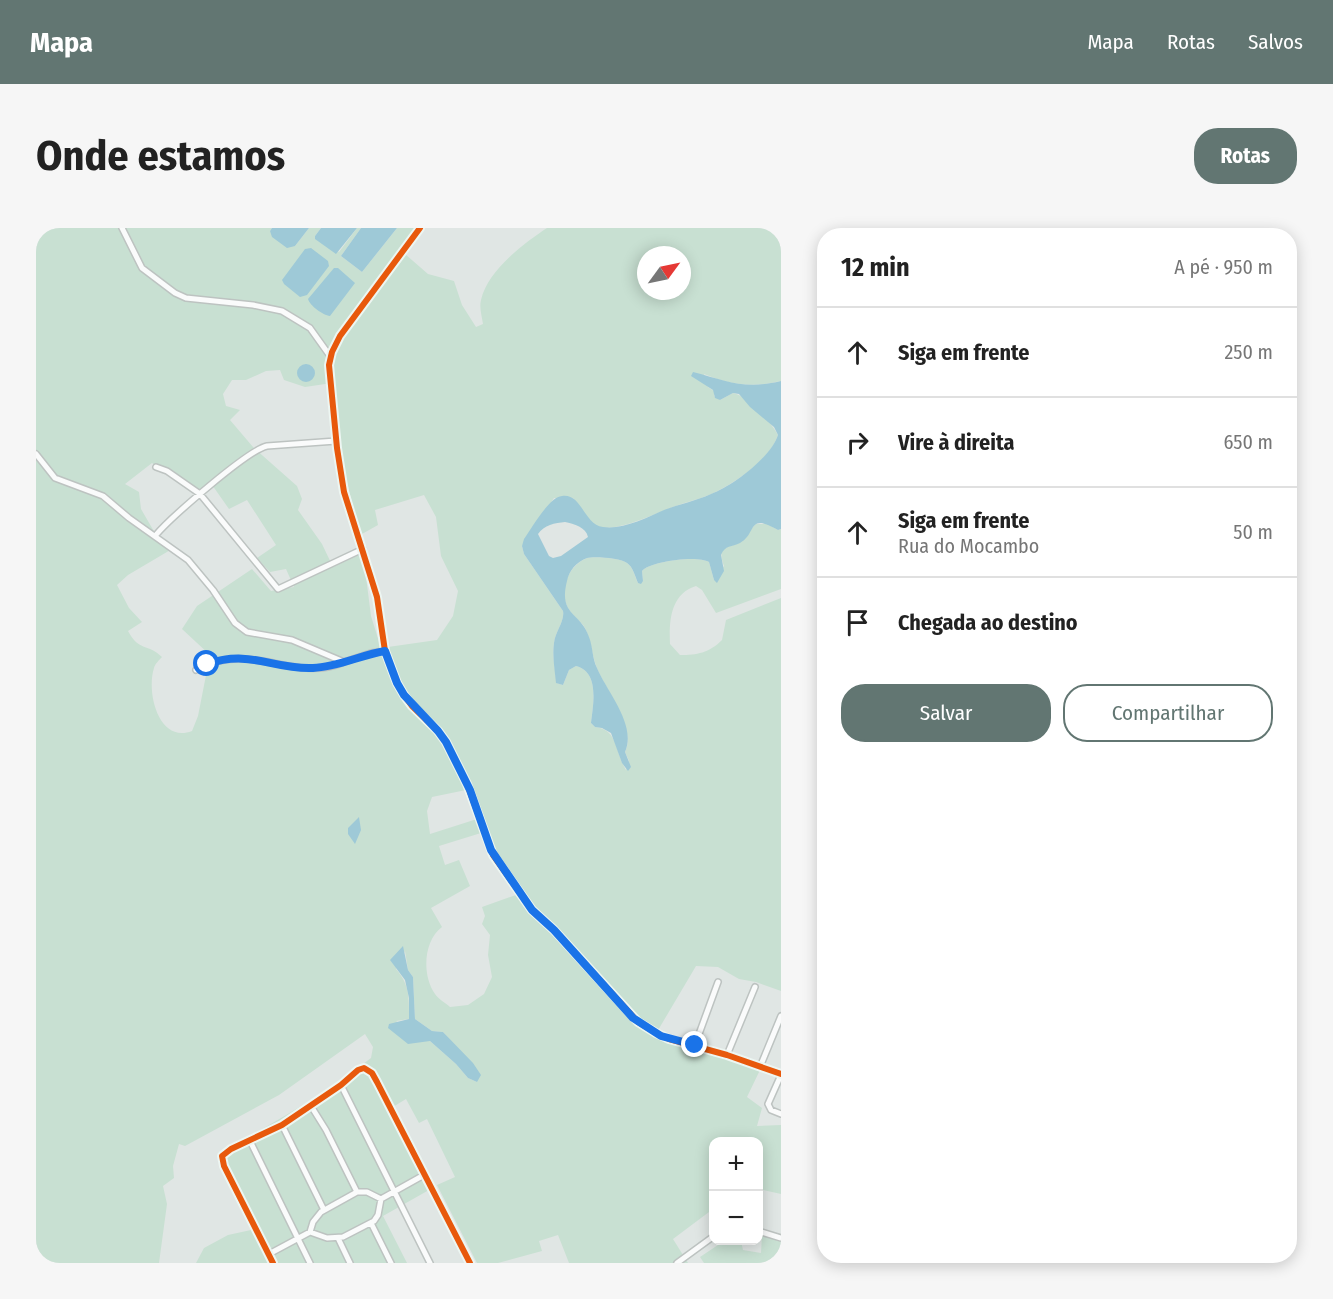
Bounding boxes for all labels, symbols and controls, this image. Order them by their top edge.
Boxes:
text: Mapa [30,26,93,59]
text: Mapa [1087,29,1134,55]
text: Rotas [1167,29,1215,55]
text: Salvos [1248,29,1303,55]
button: Rotas [1194,128,1297,184]
text: Onde estamos [36,131,285,181]
north arrow [637,246,691,300]
text: 12 min [841,252,910,283]
text: A pé · 950 m [1174,255,1273,279]
icon: ahead [841,336,874,369]
text: Siga em frente [898,339,1029,366]
text: 250 m [1225,340,1273,364]
icon: right [841,426,874,459]
text: Vire à direita [898,429,1014,456]
text: 650 m [1224,430,1273,454]
text: Siga em frente [898,507,1029,534]
icon: ahead [841,516,874,549]
text: 50 m [1233,520,1273,544]
text: Rua do Mocambo [898,534,1039,558]
icon: arrive [841,606,874,639]
text: Chegada ao destino [898,609,1078,636]
route start [193,650,219,676]
button: Salvar [841,684,1051,742]
button: Compartilhar [1063,684,1273,742]
route end [681,1031,707,1057]
map controls [709,1137,763,1245]
button: + [709,1137,763,1191]
button: − [709,1191,763,1245]

